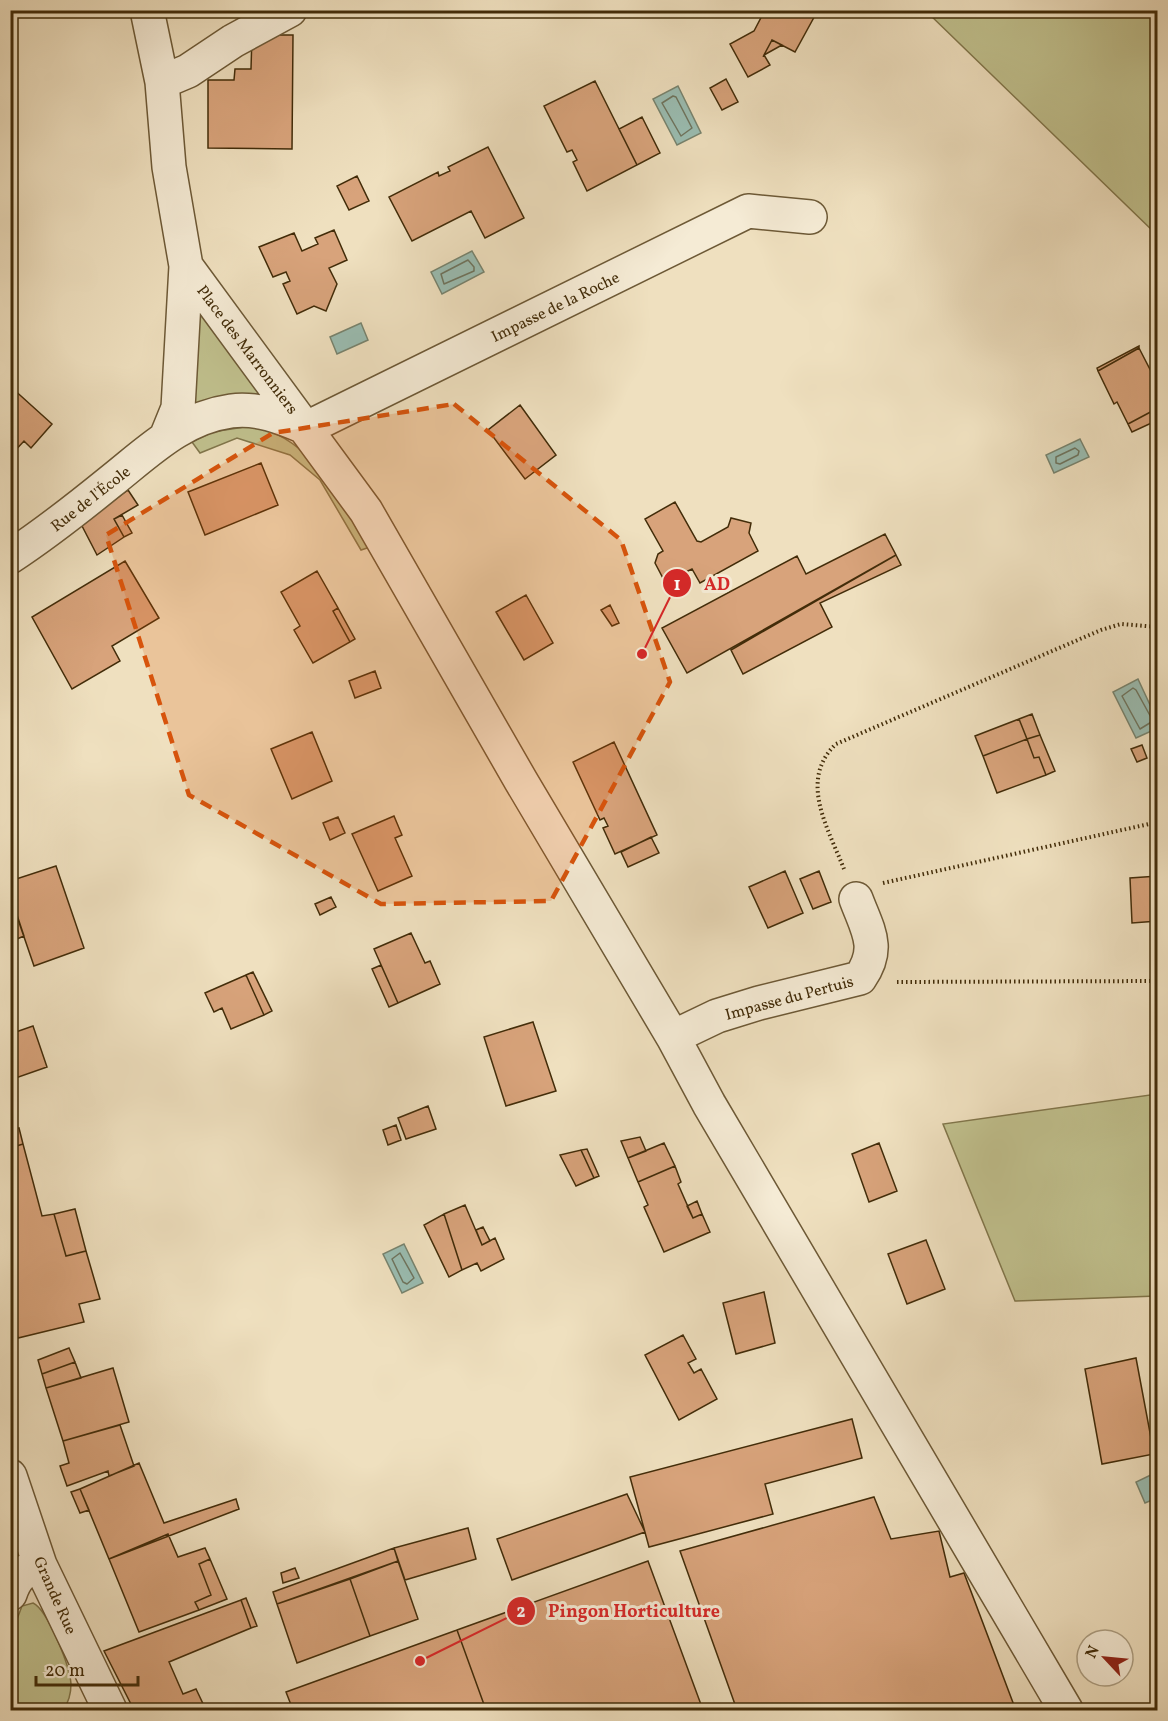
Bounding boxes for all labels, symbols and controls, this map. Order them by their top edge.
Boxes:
street label: Impasse de la Roche [488,267,624,348]
street label: Place des Marronniers [191,281,302,419]
street label: Rue de l'École [47,461,136,538]
callout: AD [662,565,742,601]
text: 1 [673,573,681,598]
text: AD [704,573,730,598]
street label: Impasse du Pertuis [723,971,856,1027]
street label: Grande Rue [27,1553,81,1638]
callout: Pingon Horticulture [506,1593,732,1629]
text: 2 [516,1600,526,1625]
text: Pingon Horticulture [548,1600,720,1625]
north arrow [1075,1628,1135,1688]
text: N [1081,1642,1106,1662]
scale bar [36,1649,138,1687]
text: 20 m [45,1659,85,1684]

